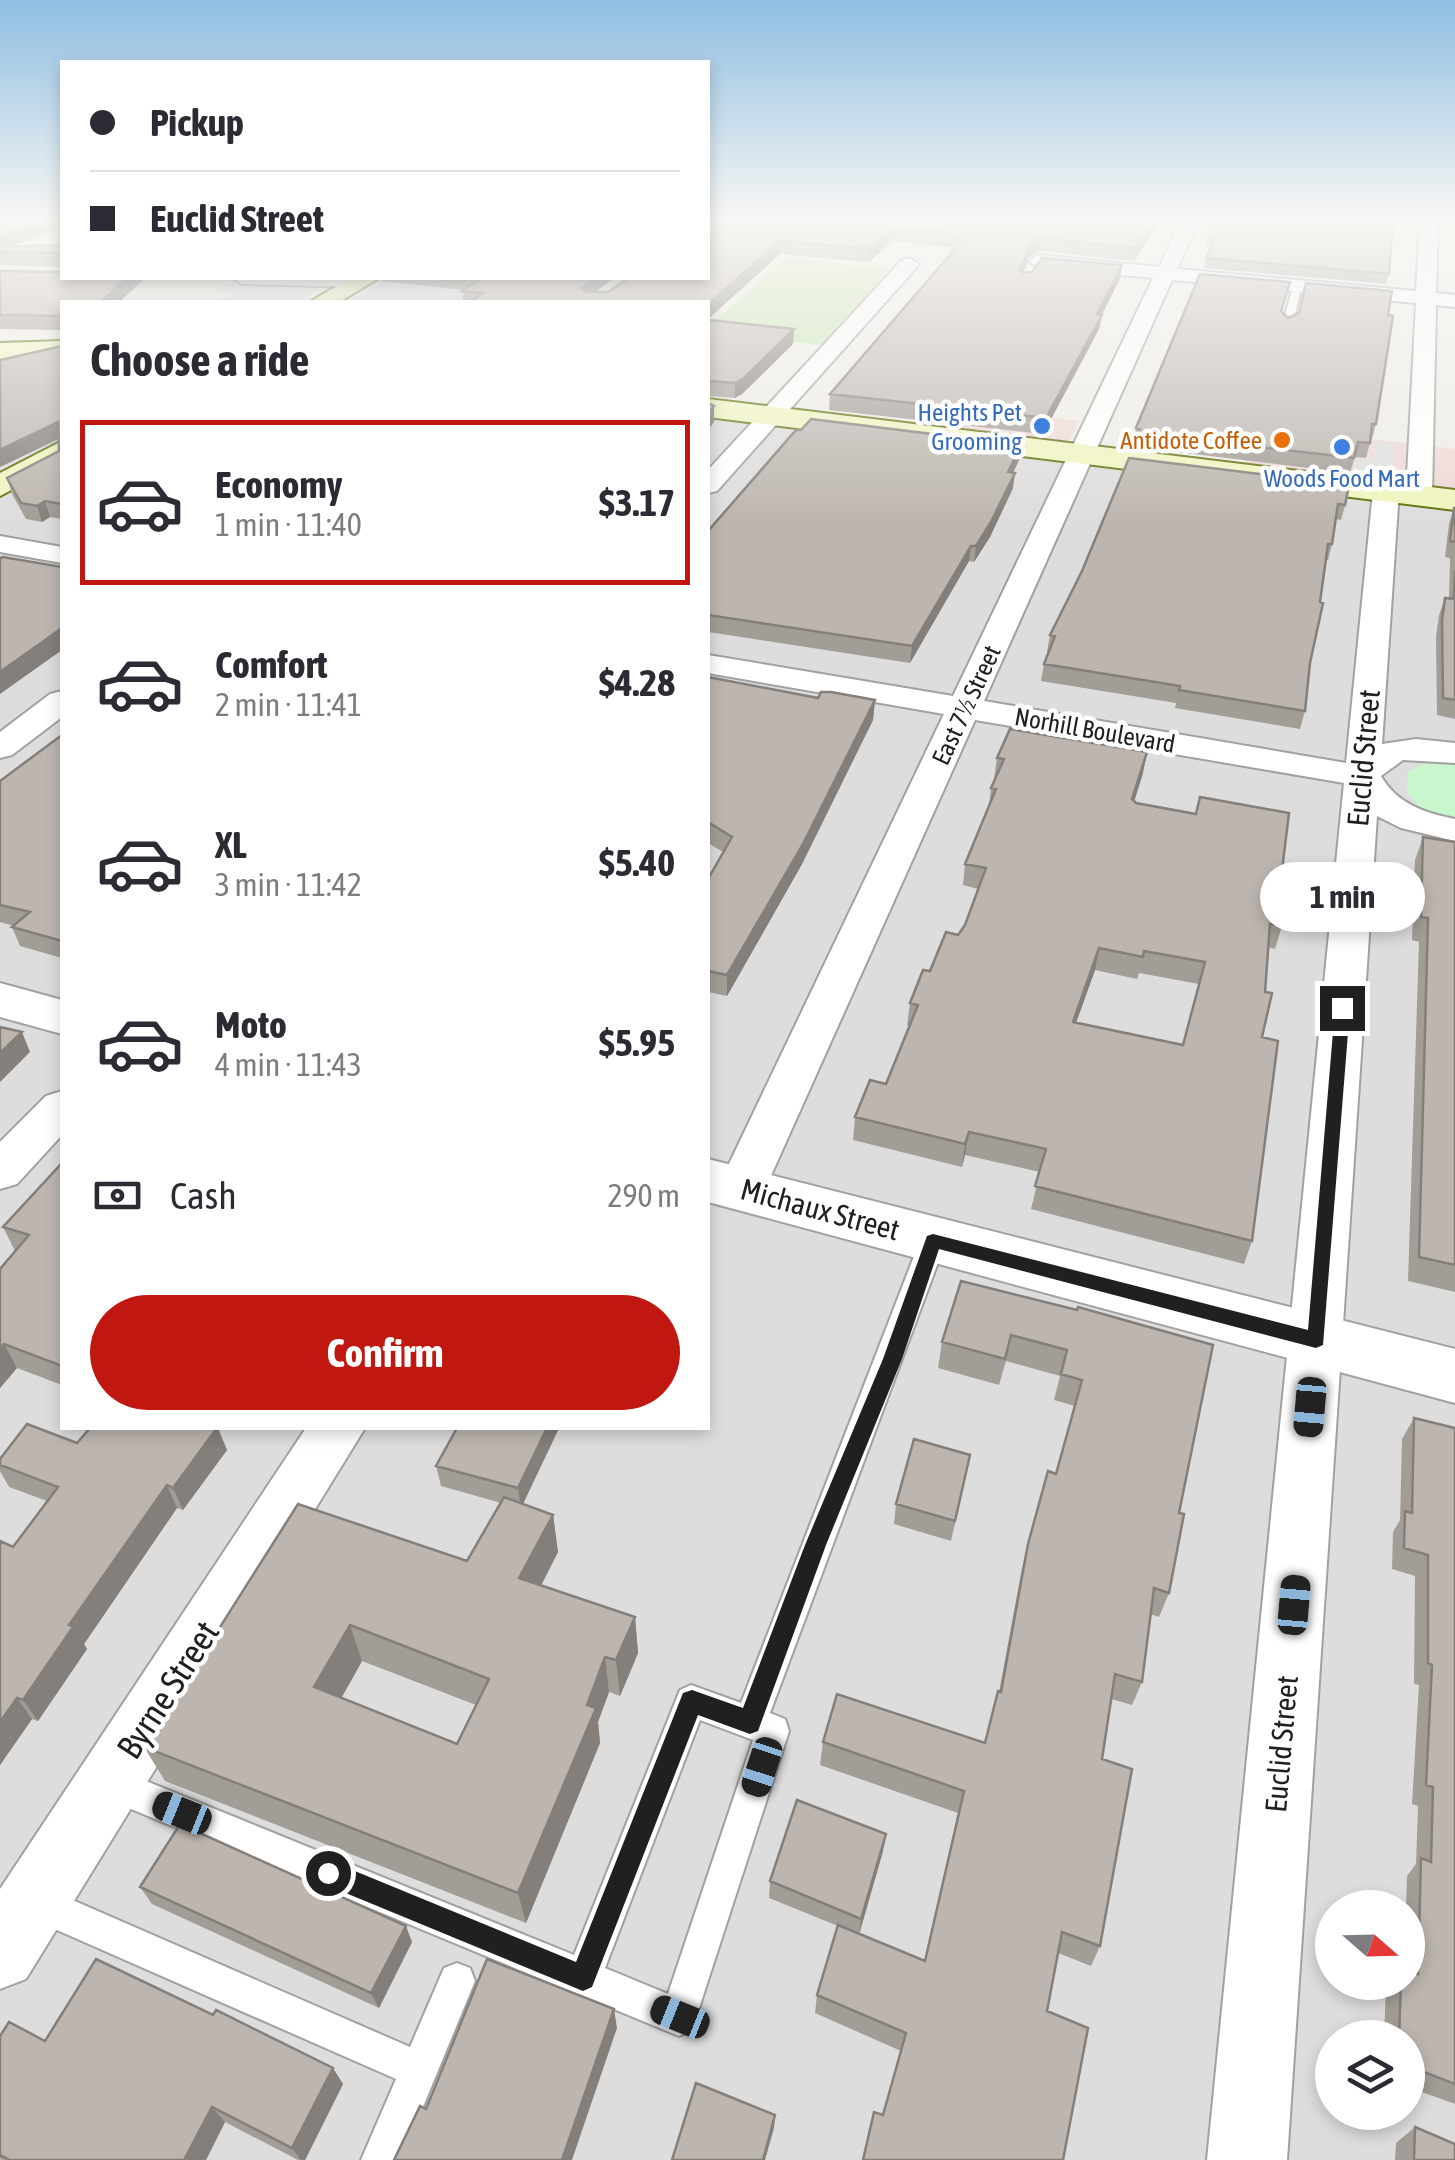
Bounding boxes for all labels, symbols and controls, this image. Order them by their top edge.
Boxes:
text: Pickup [150,101,244,144]
text: Euclid Street [150,197,324,240]
text: Choose a ride [90,334,309,386]
place label: Heights Pet Grooming [917,398,1022,455]
marker: Heights Pet Grooming [1031,415,1053,437]
place label: Antidote Coffee [1120,426,1262,454]
marker: Antidote Coffee [1271,429,1293,451]
marker: Woods Food Mart [1331,436,1353,458]
icon: car [95,458,185,548]
text: Economy [215,463,342,506]
place label: Woods Food Mart [1264,464,1420,492]
text: $3.17 [599,481,675,524]
text: 1 min · 11:40 [215,506,362,543]
icon: car [95,638,185,728]
street label: East 7½ Street [926,641,1006,769]
text: Comfort [215,643,327,686]
text: $4.28 [599,661,675,704]
text: 2 min · 11:41 [215,686,362,723]
street label: Euclid Street [1340,688,1386,828]
street label: Norhill Boulevard [1013,702,1177,758]
icon: car [95,818,185,908]
text: XL [215,823,247,866]
text: $5.40 [599,841,675,884]
callout: 1 min [1260,863,1424,933]
text: 3 min · 11:42 [215,866,362,903]
text: 1 min [1310,878,1375,915]
route end [1320,986,1365,1031]
icon: car [95,998,185,1088]
text: Moto [215,1003,287,1046]
text: $5.95 [599,1021,675,1064]
text: 4 min · 11:43 [215,1046,362,1083]
icon: cash [90,1168,145,1223]
street label: Michaux Street [737,1172,903,1247]
text: Cash [170,1174,237,1217]
text: 290 m [607,1177,680,1214]
button: Confirm [90,1295,680,1410]
car [1292,1376,1328,1438]
car [1276,1574,1312,1636]
street label: Byrne Street [108,1613,226,1766]
street label: Euclid Street [1258,1674,1304,1814]
car [738,1734,786,1800]
car [149,1788,215,1838]
route start [306,1851,351,1896]
north arrow [1315,1890,1425,2000]
map controls [1315,1890,1425,2130]
car [647,1992,713,2042]
button: layers [1315,2020,1425,2130]

